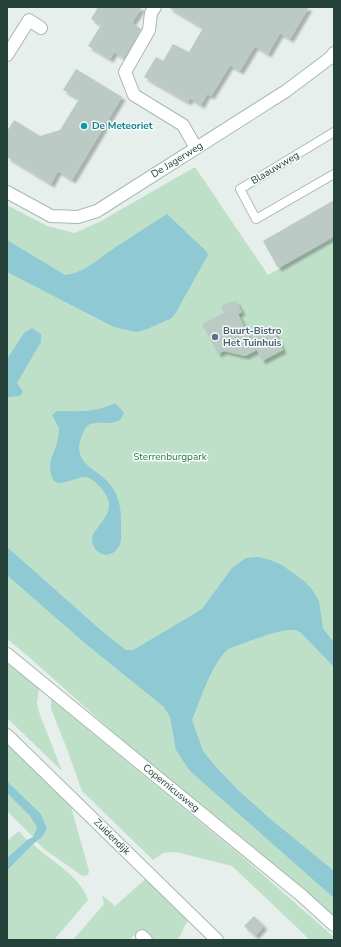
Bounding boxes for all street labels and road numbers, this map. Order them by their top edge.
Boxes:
street label: De Jagerweg [149,139,206,181]
street label: Blaauwweg [248,148,302,188]
street label: Copernicusweg [140,761,202,815]
street label: Zuidendijk [91,816,134,859]

